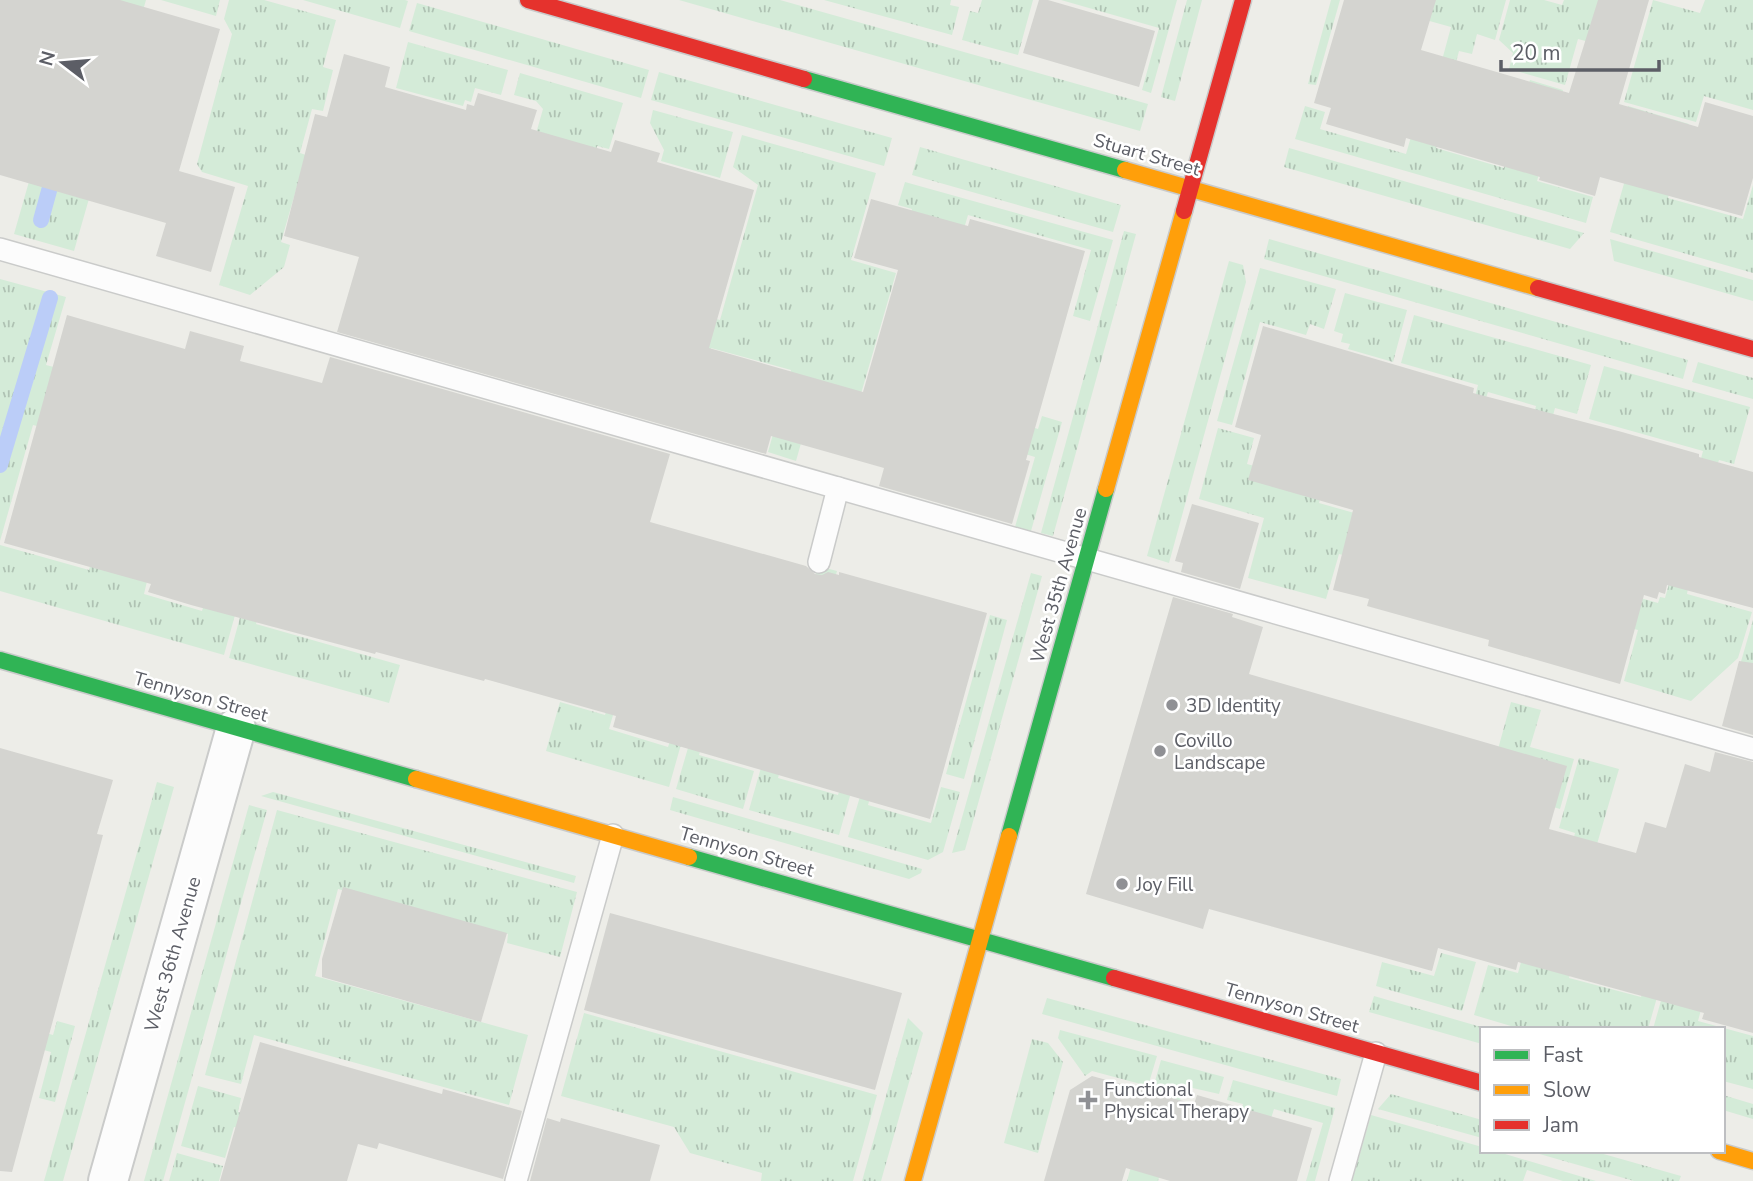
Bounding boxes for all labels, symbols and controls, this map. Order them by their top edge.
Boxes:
north arrow [28,28,98,98]
scale bar [1501,28,1658,72]
text: 20 m [1512,39,1561,67]
text: N [33,48,62,69]
street label: Stuart Street [1090,127,1203,183]
street label: West 35th Avenue [1024,505,1094,666]
street label: Tennyson Street [131,665,271,729]
place label: 3D Identity [1186,693,1281,719]
marker: 3D Identity [1164,697,1180,713]
place label: Covillo Landscape [1174,728,1265,776]
marker: Covillo Landscape [1152,743,1168,759]
street label: Tennyson Street [677,820,817,884]
place label: Joy Fill [1135,872,1194,898]
street label: West 36th Avenue [138,874,208,1035]
marker: Joy Fill [1114,876,1130,892]
street label: Tennyson Street [1222,976,1362,1040]
legend [1480,1027,1725,1153]
text: Fast [1543,1041,1583,1069]
text: Slow [1543,1076,1592,1104]
place label: Functional Physical Therapy [1104,1077,1249,1125]
marker: Functional Physical Therapy [1078,1090,1098,1110]
text: Jam [1542,1111,1579,1139]

